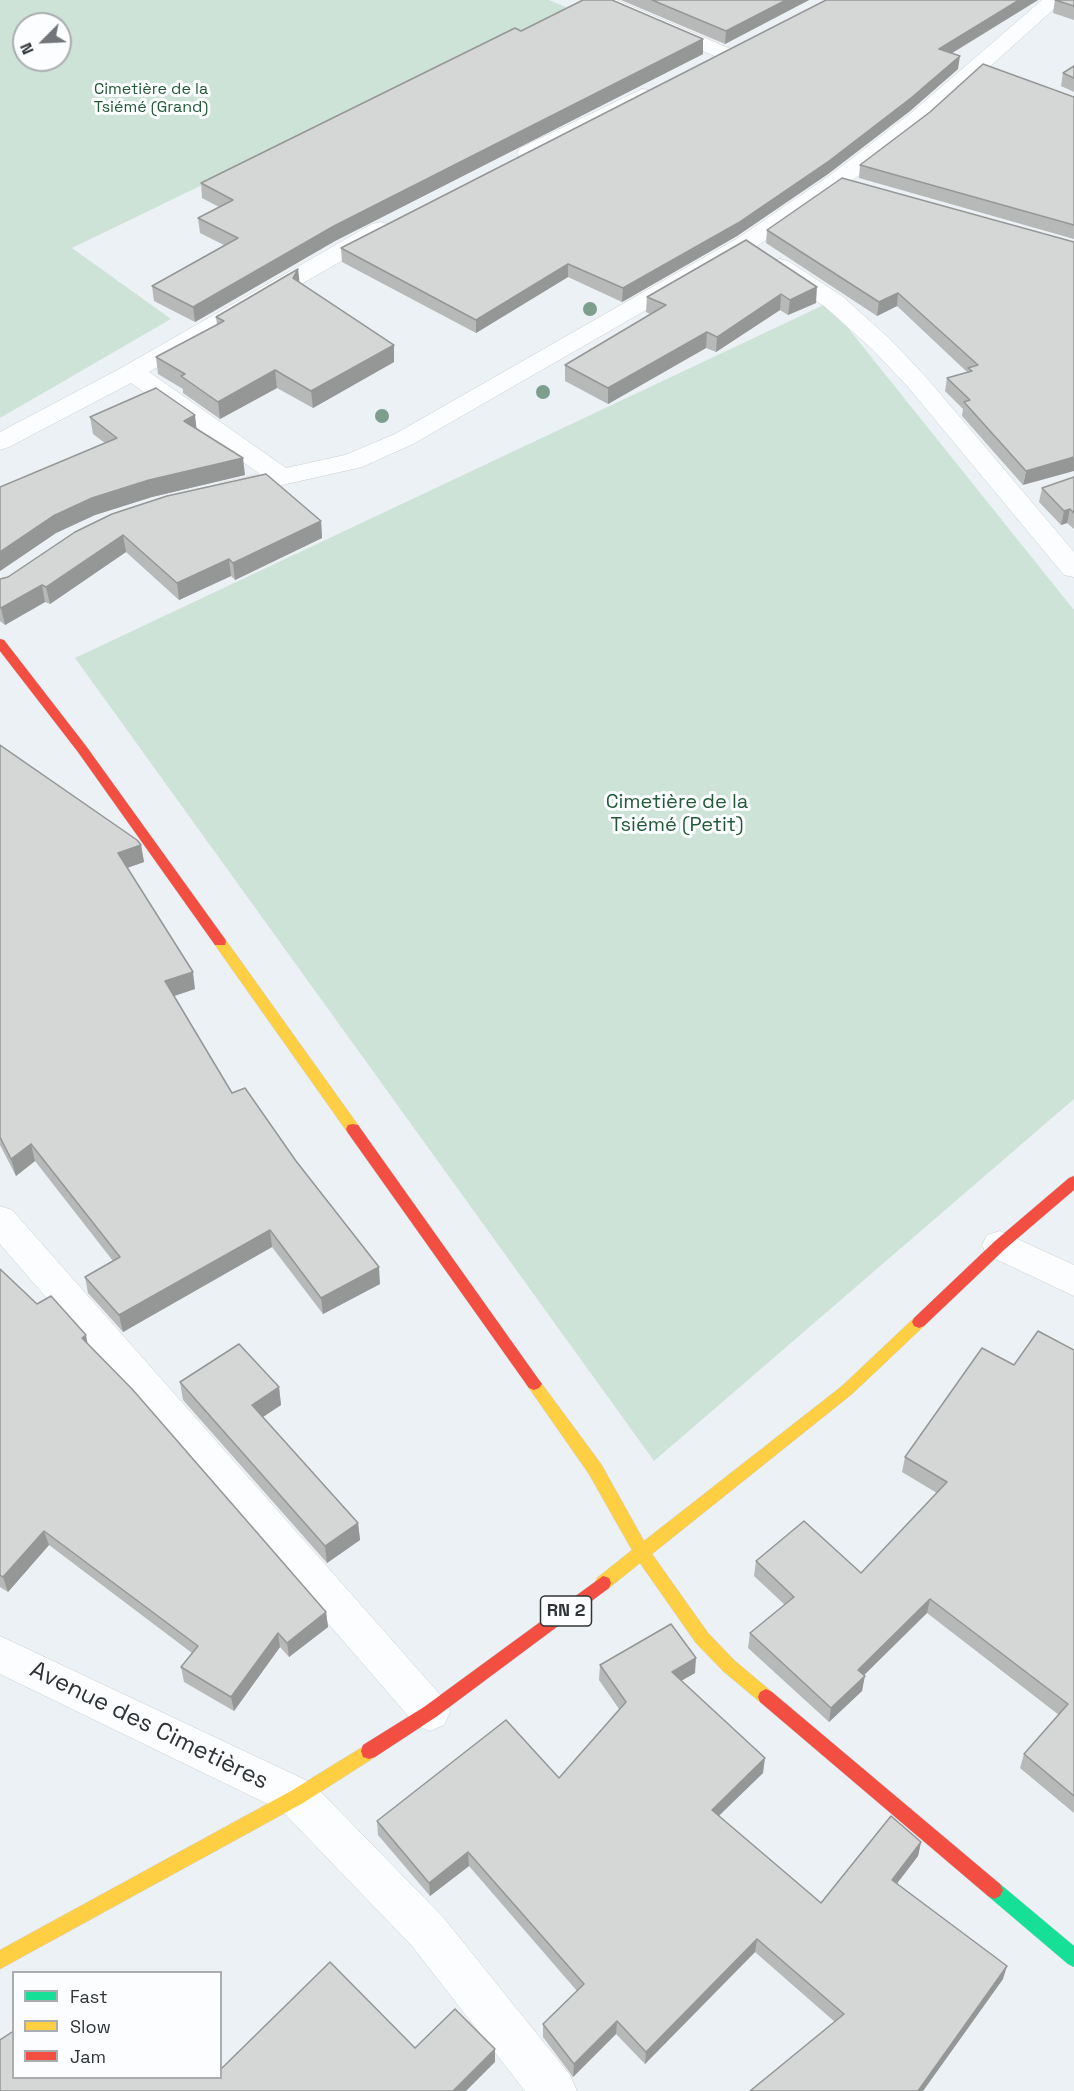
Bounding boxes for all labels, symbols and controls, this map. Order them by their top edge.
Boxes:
north arrow [12,12,72,72]
text: N [15,40,39,58]
park label: Cimetière de la Tsiémé (Grand) [94,80,208,118]
park label: Cimetière de la Tsiémé (Petit) [606,791,748,838]
road number: RN 2 [540,1596,592,1626]
street label: Avenue des Cimetières [25,1656,273,1796]
legend [12,1971,222,2079]
text: Fast [70,1985,107,2008]
text: Slow [70,2015,111,2038]
text: Jam [70,2045,106,2068]

